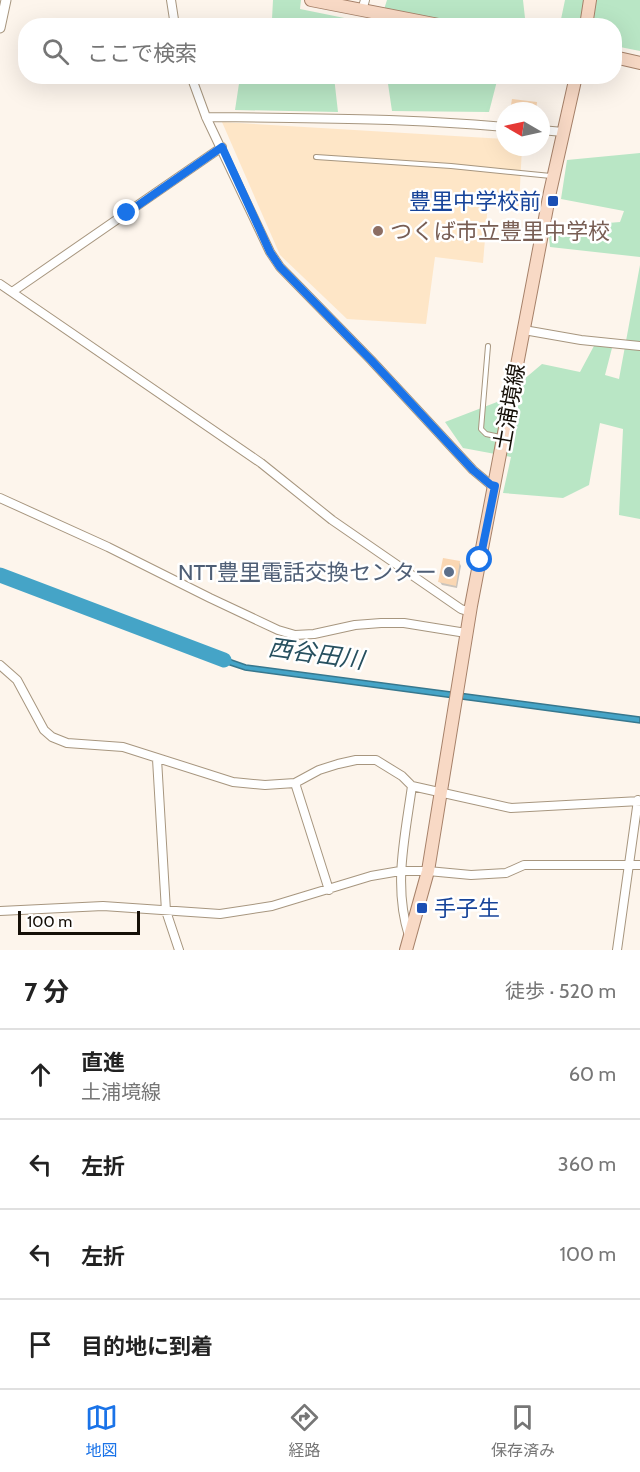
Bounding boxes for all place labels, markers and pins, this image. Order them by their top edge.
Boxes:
place label: 豊里中学校前 [409,188,541,215]
marker: 豊里中学校前 [546,194,560,208]
place label: つくば市立豊里中学校 [390,218,610,245]
marker: つくば市立豊里中学校 [371,224,385,238]
place label: NTT豊里電話交換センター [178,559,437,586]
marker: NTT豊里電話交換センター [442,565,456,579]
place label: 手子生 [434,895,500,922]
marker: 手子生 [415,901,429,915]

